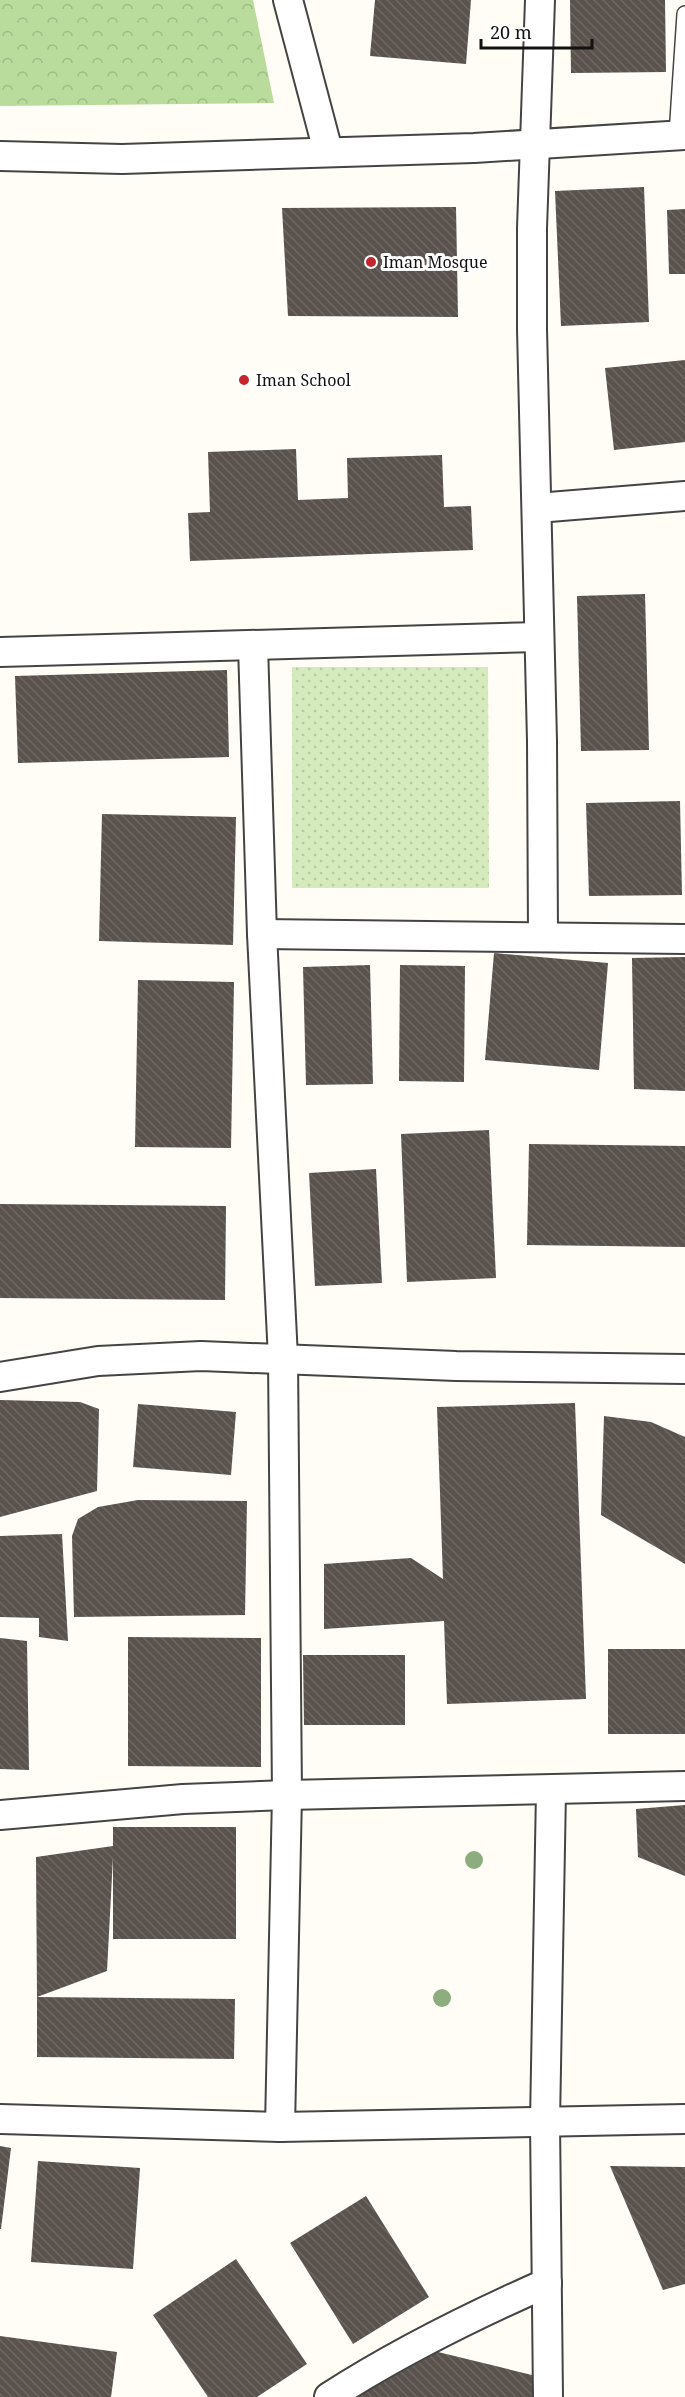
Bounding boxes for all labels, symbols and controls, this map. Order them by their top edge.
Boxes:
scale bar [481,12,592,50]
text: 20 m [490,20,532,44]
place label: Iman Mosque [383,251,487,273]
marker: Iman Mosque [364,255,378,269]
place label: Iman School [256,369,351,391]
marker: Iman School [237,373,251,387]

